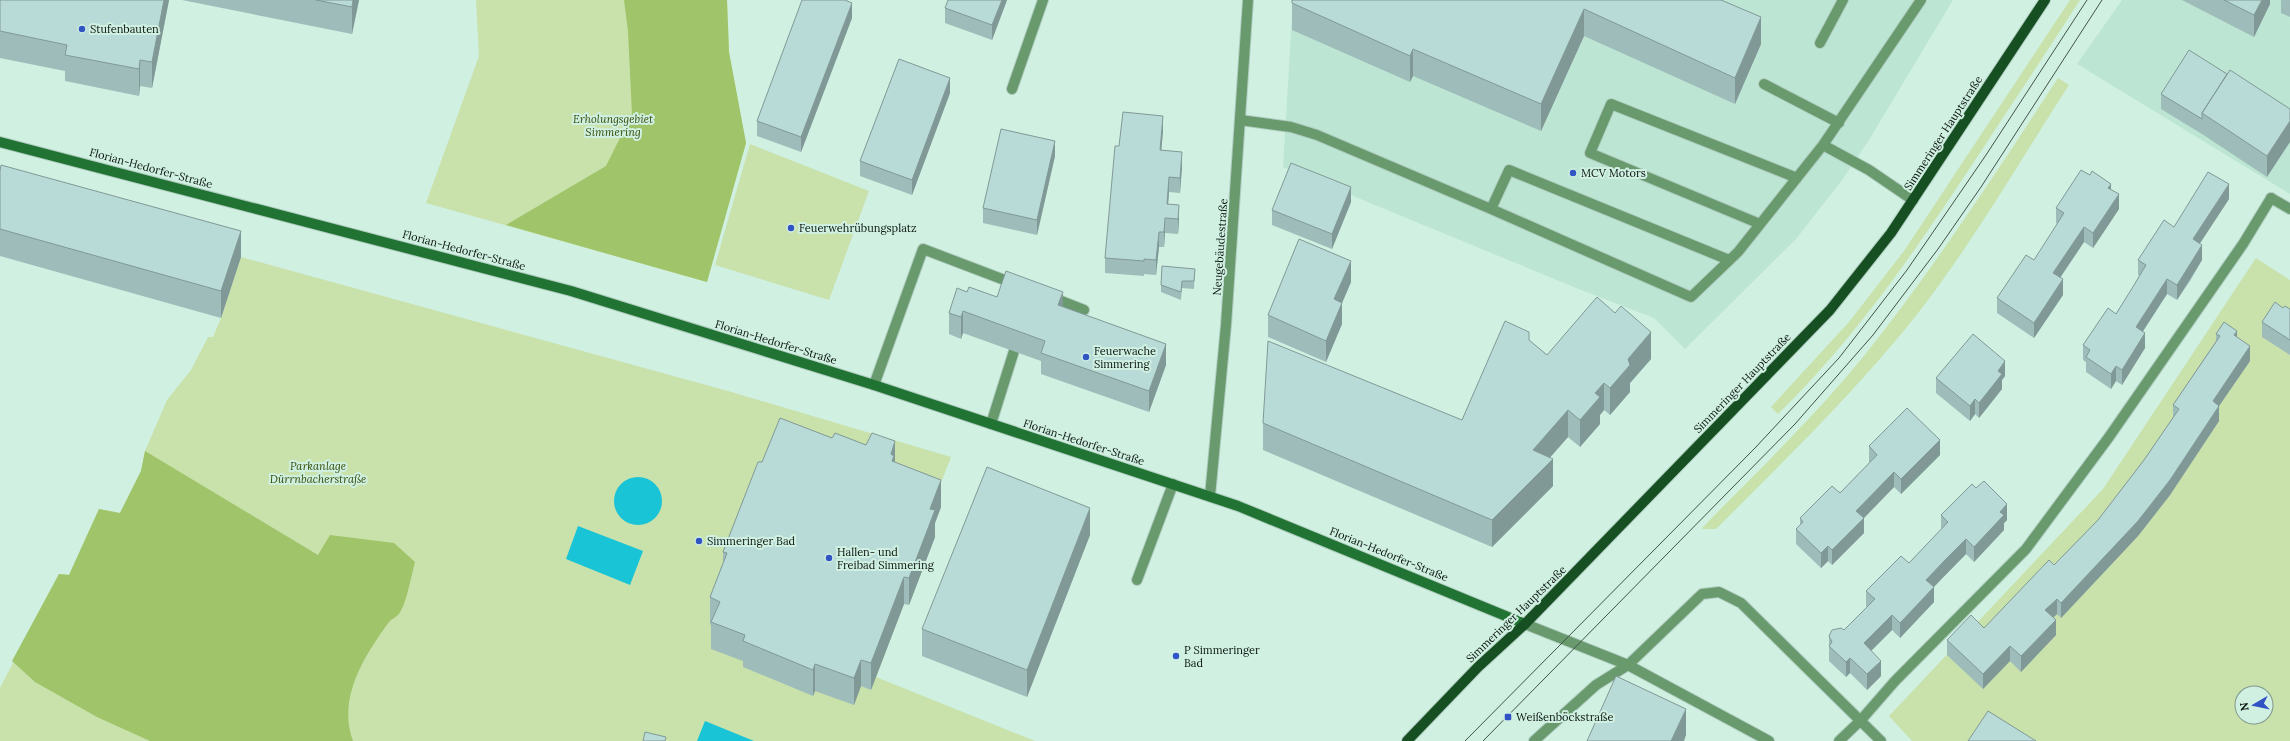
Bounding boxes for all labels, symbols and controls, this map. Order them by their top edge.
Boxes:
place label: Stufenbauten [90,22,159,36]
marker: Stufenbauten [77,24,87,34]
street label: Simmeringer Hauptstraße [1901,73,1985,193]
park label: Erholungsgebiet Simmering [573,112,653,139]
street label: Florian-Hedorfer-Straße [88,145,214,191]
place label: MCV Motors [1581,166,1646,180]
marker: MCV Motors [1568,168,1578,178]
street label: Neugebäudestraße [1210,198,1230,296]
place label: Feuerwehrübungsplatz [799,221,917,235]
marker: Feuerwehrübungsplatz [786,223,796,233]
street label: Florian-Hedorfer-Straße [401,227,527,273]
street label: Florian-Hedorfer-Straße [713,317,839,367]
street label: Simmeringer Hauptstraße [1691,330,1794,436]
place label: Feuerwache Simmering [1094,344,1156,371]
marker: Feuerwache Simmering [1081,352,1091,362]
street label: Florian-Hedorfer-Straße [1022,416,1146,468]
park label: Parkanlage Dürrnbacherstraße [270,459,366,486]
street label: Florian-Hedorfer-Straße [1328,524,1450,584]
place label: Simmeringer Bad [707,534,796,548]
marker: Simmeringer Bad [694,536,704,546]
place label: Hallen- und Freibad Simmering [837,545,935,572]
marker: Hallen- und Freibad Simmering [824,553,834,563]
street label: Simmeringer Hauptstraße [1463,562,1569,665]
place label: P Simmeringer Bad [1184,643,1260,670]
marker: P Simmeringer Bad [1171,651,1181,661]
north arrow [2234,685,2274,725]
text: N [2236,701,2252,712]
place label: Weißenböckstraße [1516,710,1613,724]
marker: Weißenböckstraße [1503,712,1513,722]

